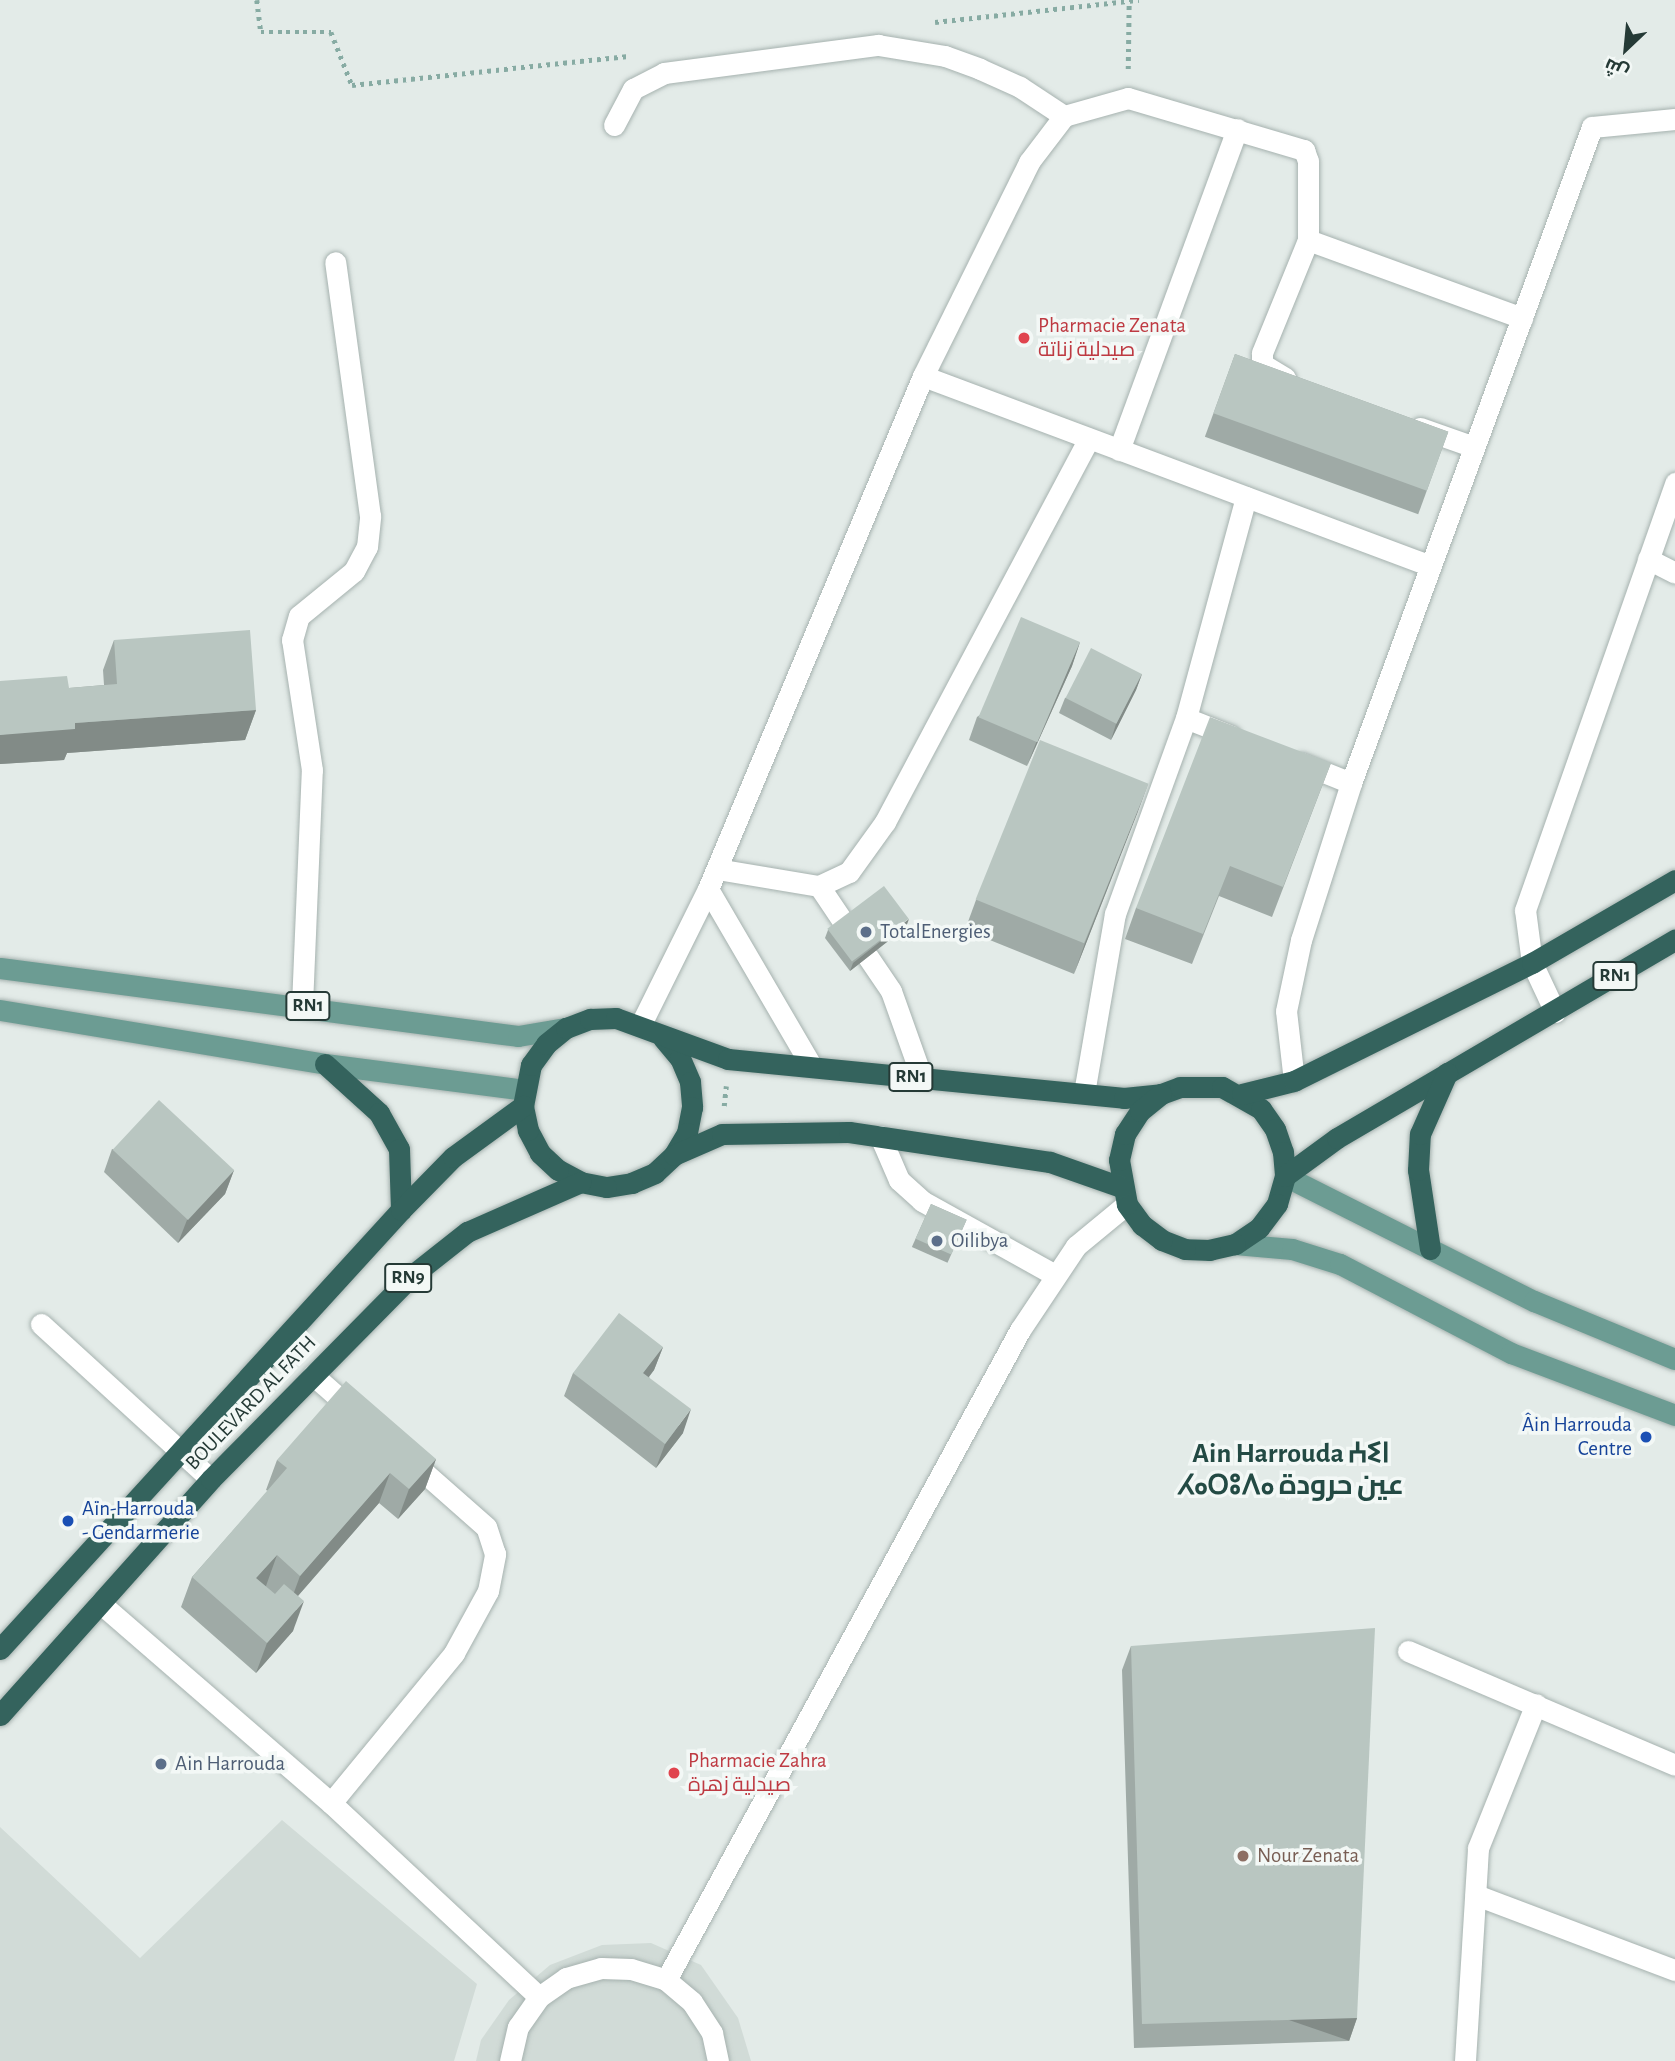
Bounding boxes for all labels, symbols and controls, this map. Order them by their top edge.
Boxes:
north arrow [1591,14,1661,84]
text: ش [1601,54,1632,82]
place label: Pharmacie Zenata صيدلية زناتة [1038,313,1186,363]
marker: Pharmacie Zenata صيدلية زناتة [1016,330,1032,346]
place label: TotalEnergies [880,919,991,945]
marker: TotalEnergies [858,924,874,940]
road number: RN1 [1592,960,1638,992]
road number: RN1 [285,990,331,1022]
road number: RN1 [888,1062,934,1092]
place label: Oilibya [951,1228,1009,1254]
marker: Oilibya [929,1233,945,1249]
road number: RN9 [384,1262,432,1294]
street label: BOULEVARD AL FATH [180,1330,322,1476]
place label: Âin Harrouda Centre [1522,1412,1632,1462]
marker: Âin Harrouda Centre [1638,1429,1654,1445]
district label: Ain Harrouda ⵄⵉⵏ ⵃⴰⵔⵓⴷⴰ عين حرودة [1178,1437,1404,1503]
place label: Aïn-Harrouda - Gendarmerie [82,1496,200,1546]
marker: Aïn-Harrouda - Gendarmerie [60,1513,76,1529]
place label: Pharmacie Zahra صيدلية زهرة [688,1748,827,1798]
place label: Ain Harrouda [175,1751,285,1777]
marker: Ain Harrouda [153,1756,169,1772]
marker: Pharmacie Zahra صيدلية زهرة [666,1765,682,1781]
place label: Nour Zenata [1257,1843,1359,1869]
marker: Nour Zenata [1235,1848,1251,1864]

